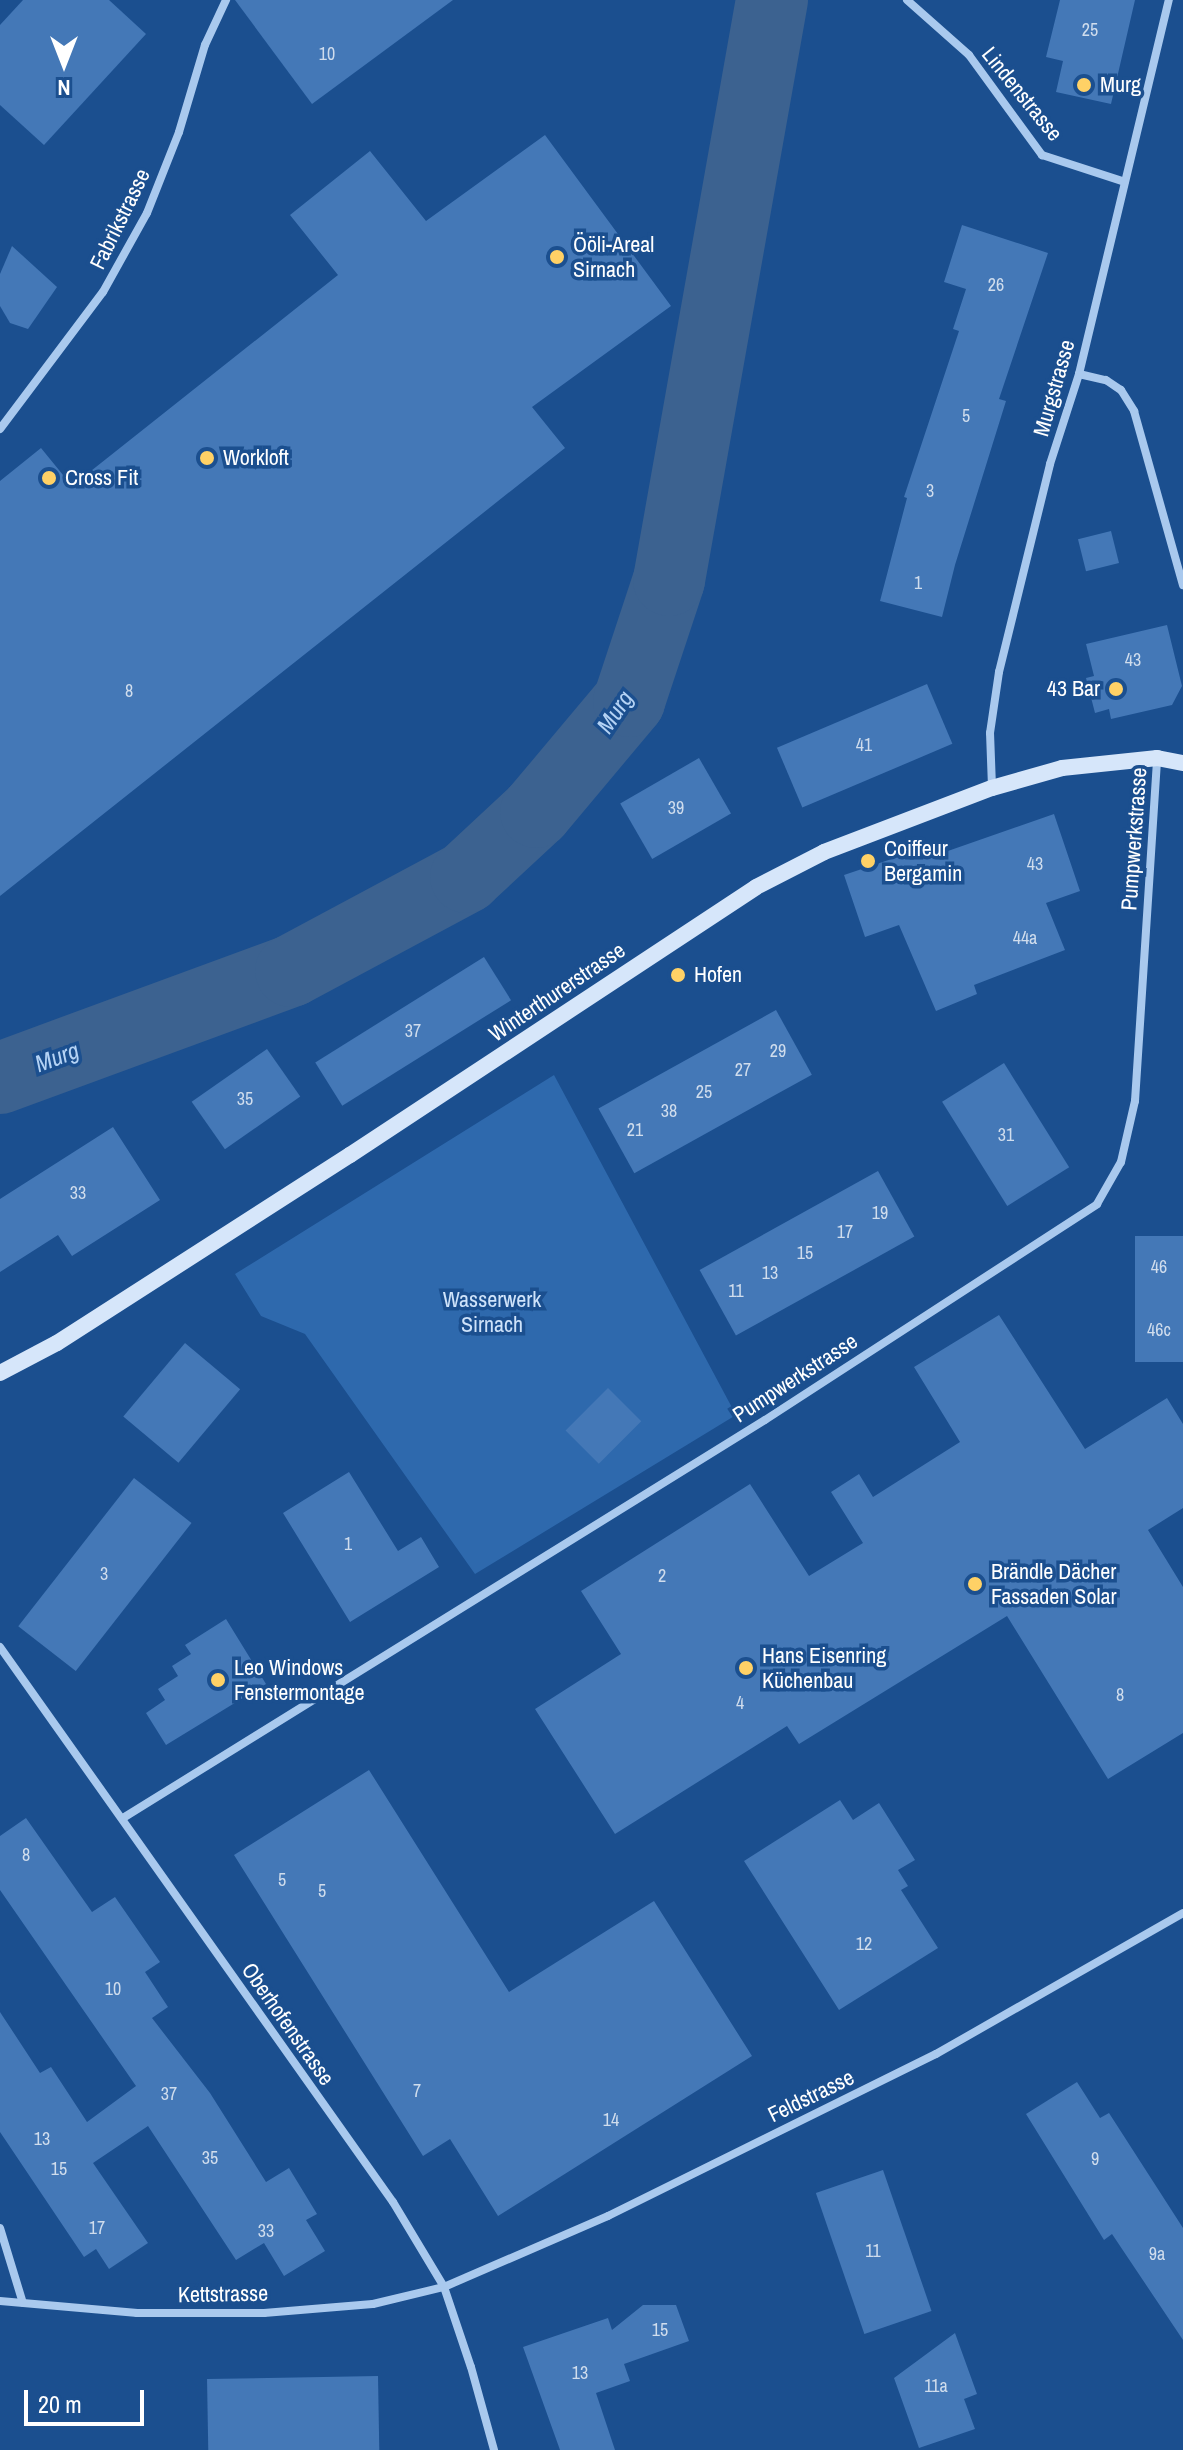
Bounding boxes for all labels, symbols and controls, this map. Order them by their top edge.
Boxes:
house number: 25 [1082,19,1098,41]
north arrow [24,24,104,104]
street label: Lindenstrasse [976,42,1068,146]
house number: 10 [319,43,335,65]
place label: Murg [1100,72,1141,98]
text: N [57,73,71,103]
marker: Murg [1075,76,1093,94]
street label: Fabrikstrasse [84,165,156,273]
place label: Ööli-Areal Sirnach [573,231,654,282]
marker: Ööli-Areal Sirnach [548,248,566,266]
house number: 26 [988,274,1004,296]
street label: Murgstrasse [1028,337,1080,439]
house number: 5 [962,405,970,427]
place label: Workloft [223,445,289,471]
marker: Workloft [198,449,216,467]
place label: Cross Fit [65,465,138,491]
marker: Cross Fit [40,469,58,487]
house number: 3 [926,480,934,502]
house number: 1 [914,572,922,594]
house number: 43 [1125,649,1141,671]
place label: 43 Bar [1047,676,1100,702]
house number: 8 [125,680,133,702]
marker: 43 Bar [1107,680,1125,698]
water label: Murg [591,685,639,739]
house number: 41 [856,734,872,756]
street label: Pumpwerkstrasse [1116,767,1152,911]
house number: 39 [668,797,684,819]
place label: Coiffeur Bergamin [884,835,962,886]
marker: Coiffeur Bergamin [859,852,877,870]
house number: 43 [1027,853,1043,875]
house number: 44a [1013,927,1037,949]
street label: Winterthurerstrasse [484,937,630,1047]
place label: Hofen [694,962,742,988]
marker: Hofen [669,966,687,984]
house number: 37 [405,1020,421,1042]
water label: Murg [31,1036,83,1078]
house number: 29 [770,1040,786,1062]
house number: 27 [735,1059,751,1081]
house number: 25 [696,1081,712,1103]
house number: 35 [237,1088,253,1110]
house number: 38 [661,1100,677,1122]
house number: 21 [627,1119,643,1141]
house number: 31 [998,1124,1014,1146]
house number: 33 [70,1182,86,1204]
house number: 19 [872,1202,888,1224]
house number: 17 [837,1221,853,1243]
house number: 15 [797,1242,813,1264]
house number: 46 [1151,1256,1167,1278]
house number: 13 [762,1262,778,1284]
house number: 11 [728,1280,744,1302]
park label: Wasserwerk Sirnach [443,1286,541,1338]
house number: 46c [1147,1319,1171,1341]
street label: Pumpwerkstrasse [728,1328,862,1428]
house number: 1 [344,1533,352,1555]
place label: Brändle Dächer Fassaden Solar [991,1558,1116,1610]
house number: 3 [100,1563,108,1585]
house number: 2 [658,1565,666,1587]
marker: Brändle Dächer Fassaden Solar [966,1575,984,1593]
place label: Hans Eisenring Küchenbau [762,1642,886,1694]
place label: Leo Windows Fenstermontage [234,1654,364,1706]
marker: Hans Eisenring Küchenbau [737,1659,755,1677]
marker: Leo Windows Fenstermontage [209,1671,227,1689]
house number: 8 [1116,1684,1124,1706]
house number: 4 [736,1692,744,1714]
house number: 8 [22,1844,30,1866]
house number: 5 [278,1869,286,1891]
house number: 5 [318,1880,326,1902]
house number: 12 [856,1933,872,1955]
street label: Oberhofenstrasse [236,1958,340,2090]
house number: 10 [105,1978,121,2000]
street label: Feldstrasse [764,2064,858,2128]
house number: 7 [413,2080,421,2102]
house number: 37 [161,2083,177,2105]
house number: 14 [603,2109,619,2131]
house number: 13 [34,2128,50,2150]
house number: 35 [202,2147,218,2169]
house number: 9 [1091,2148,1099,2170]
house number: 15 [51,2158,67,2180]
house number: 17 [89,2217,105,2239]
house number: 33 [258,2220,274,2242]
house number: 11 [865,2240,881,2262]
house number: 9a [1149,2243,1165,2265]
street label: Kettstrasse [178,2280,268,2308]
house number: 15 [652,2319,668,2341]
house number: 13 [572,2362,588,2384]
scale bar [28,2374,148,2424]
house number: 11a [924,2375,948,2397]
text: 20 m [38,2388,82,2420]

